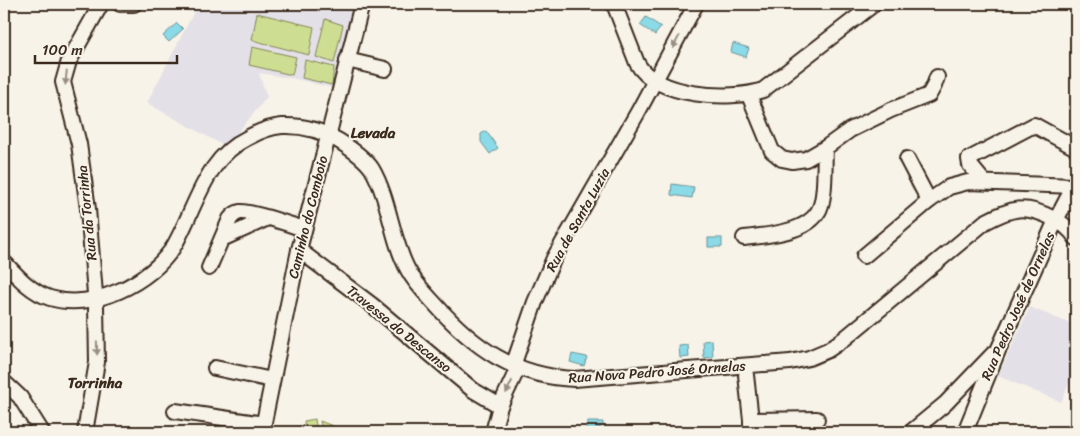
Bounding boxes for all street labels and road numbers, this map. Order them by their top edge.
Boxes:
street label: Caminho do Comboio [281,153,335,281]
street label: Rua de Santa Luzia [539,163,617,277]
street label: Rua da Torrinha [70,164,104,262]
street label: Rua Pedro José de Ornelas [974,227,1062,384]
street label: Travessa do Descanso [341,278,457,380]
street label: Rua Nova Pedro José Ornelas [568,353,747,391]

